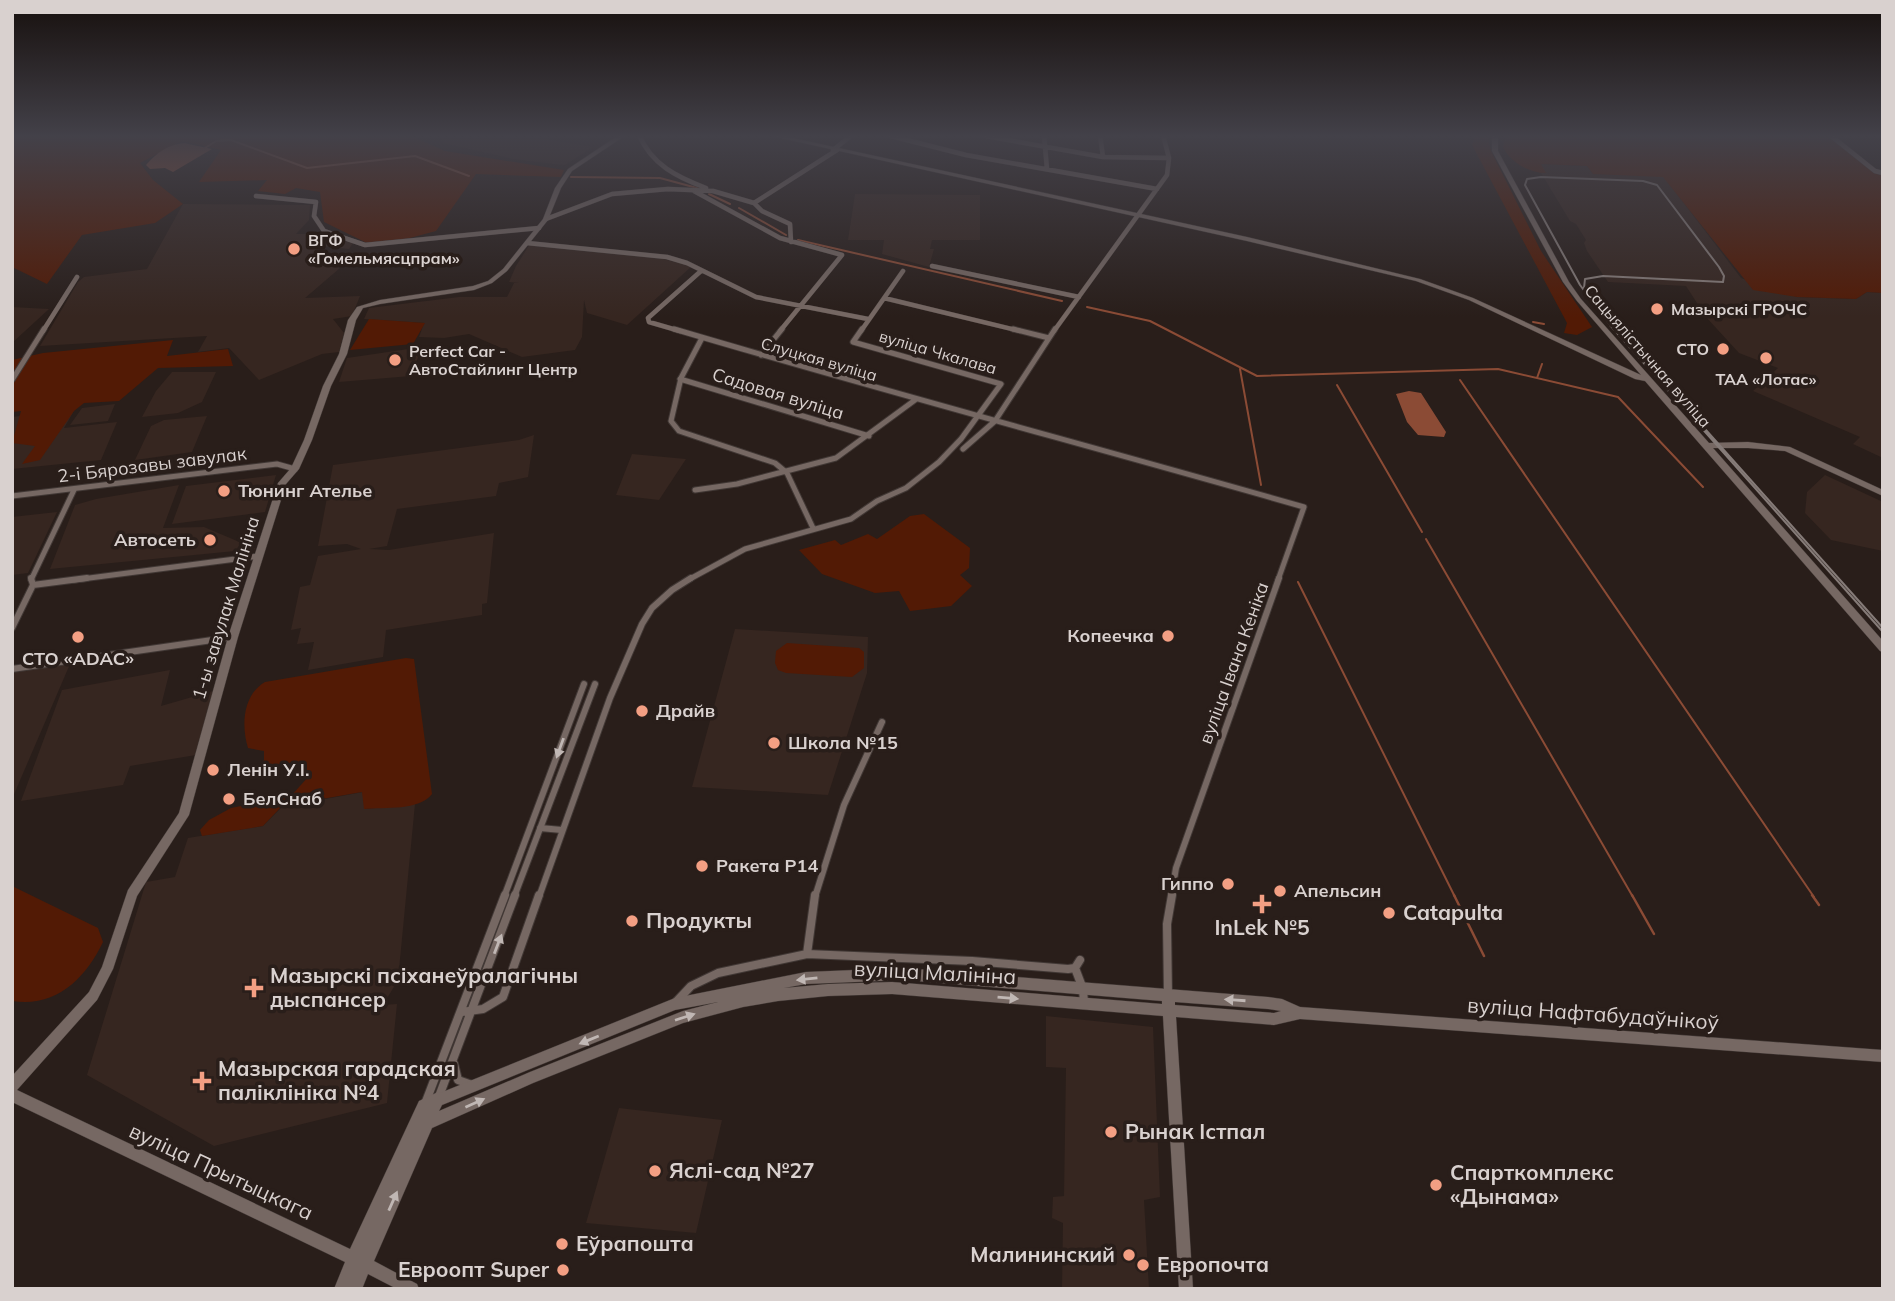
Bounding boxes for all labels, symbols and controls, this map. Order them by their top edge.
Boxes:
place label: ВГФ «Гомельмясцпрам» [308,230,460,268]
marker: ВГФ «Гомельмясцпрам» [286,241,302,257]
street label: Сацыялістычная вуліца [1580,280,1716,432]
place label: Мазырскі ГРОЧС [1671,299,1807,319]
marker: Мазырскі ГРОЧС [1649,301,1665,317]
street label: вуліца Чкалава [877,326,999,378]
street label: Слуцкая вуліца [759,333,879,385]
place label: СТО [1676,339,1709,359]
place label: Perfect Car - АвтоСтайлинг Центр [409,341,578,379]
marker: СТО [1715,341,1731,357]
marker: ТАА «Лотас» [1758,350,1774,366]
marker: Perfect Car - АвтоСтайлинг Центр [387,352,403,368]
street label: Садовая вуліца [710,363,847,424]
place label: ТАА «Лотас» [1715,369,1817,389]
street label: 2-і Бярозавы завулак [56,441,248,487]
place label: Тюнинг Ателье [238,479,372,502]
marker: Тюнинг Ателье [216,483,232,499]
street label: 1-ы завулак Малініна [187,513,264,702]
place label: Автосеть [114,528,196,551]
marker: Автосеть [202,532,218,548]
street label: вуліца Івана Кеніка [1194,579,1274,747]
place label: Копеечка [1067,624,1154,647]
marker: Копеечка [1160,628,1176,644]
marker: СТО «ADAC» [70,629,86,645]
place label: СТО «ADAC» [22,647,134,670]
place label: Драйв [656,699,715,722]
marker: Драйв [634,703,650,719]
place label: Школа №15 [788,731,898,754]
marker: Школа №15 [766,735,782,751]
one-way arrow [555,737,566,758]
place label: Ленін У.І. [227,758,309,781]
marker: Ленін У.І. [205,762,221,778]
place label: БелСнаб [243,787,322,810]
marker: БелСнаб [221,791,237,807]
place label: Ракета Р14 [716,854,818,877]
marker: Ракета Р14 [694,858,710,874]
place label: Гиппо [1161,872,1214,895]
marker: Гиппо [1220,876,1236,892]
place label: Апельсин [1294,879,1381,902]
marker: Апельсин [1272,883,1288,899]
marker: InLek №5 [1254,896,1270,912]
place label: Catapulta [1403,899,1503,925]
marker: Catapulta [1381,905,1397,921]
place label: Продукты [646,907,752,933]
marker: Продукты [624,913,640,929]
place label: InLek №5 [1214,914,1310,940]
one-way arrow [492,933,503,954]
street label: вуліца Малініна [853,955,1017,989]
place label: Мазырскі псіханеўралагічны дыспансер [270,962,578,1012]
one-way arrow [796,974,818,985]
marker: Мазырскі псіханеўралагічны дыспансер [244,978,264,998]
street label: вуліца Нафтабудаўнікоў [1466,991,1720,1035]
one-way arrow [997,993,1019,1004]
one-way arrow [1224,994,1246,1005]
one-way arrow [675,1011,696,1022]
one-way arrow [578,1034,599,1045]
place label: Мазырская гарадская паліклініка №4 [218,1055,456,1105]
marker: Мазырская гарадская паліклініка №4 [192,1071,212,1091]
one-way arrow [465,1097,485,1109]
street label: вуліца Прытыцкага [125,1117,317,1225]
place label: Рынак Істпал [1125,1118,1265,1144]
marker: Рынак Істпал [1103,1124,1119,1140]
place label: Яслі-сад №27 [669,1157,815,1183]
place label: Спарткомплекс «Дынама» [1450,1159,1614,1209]
marker: Яслі-сад №27 [647,1163,663,1179]
marker: Спарткомплекс «Дынама» [1428,1177,1444,1193]
one-way arrow [387,1191,399,1211]
place label: Еўрапошта [576,1230,694,1256]
marker: Еўрапошта [554,1236,570,1252]
place label: Малининский [970,1241,1115,1267]
marker: Малининский [1121,1247,1137,1263]
place label: Европочта [1157,1251,1269,1277]
place label: Евроопт Super [398,1256,550,1282]
marker: Европочта [1135,1257,1151,1273]
marker: Евроопт Super [555,1262,571,1278]

